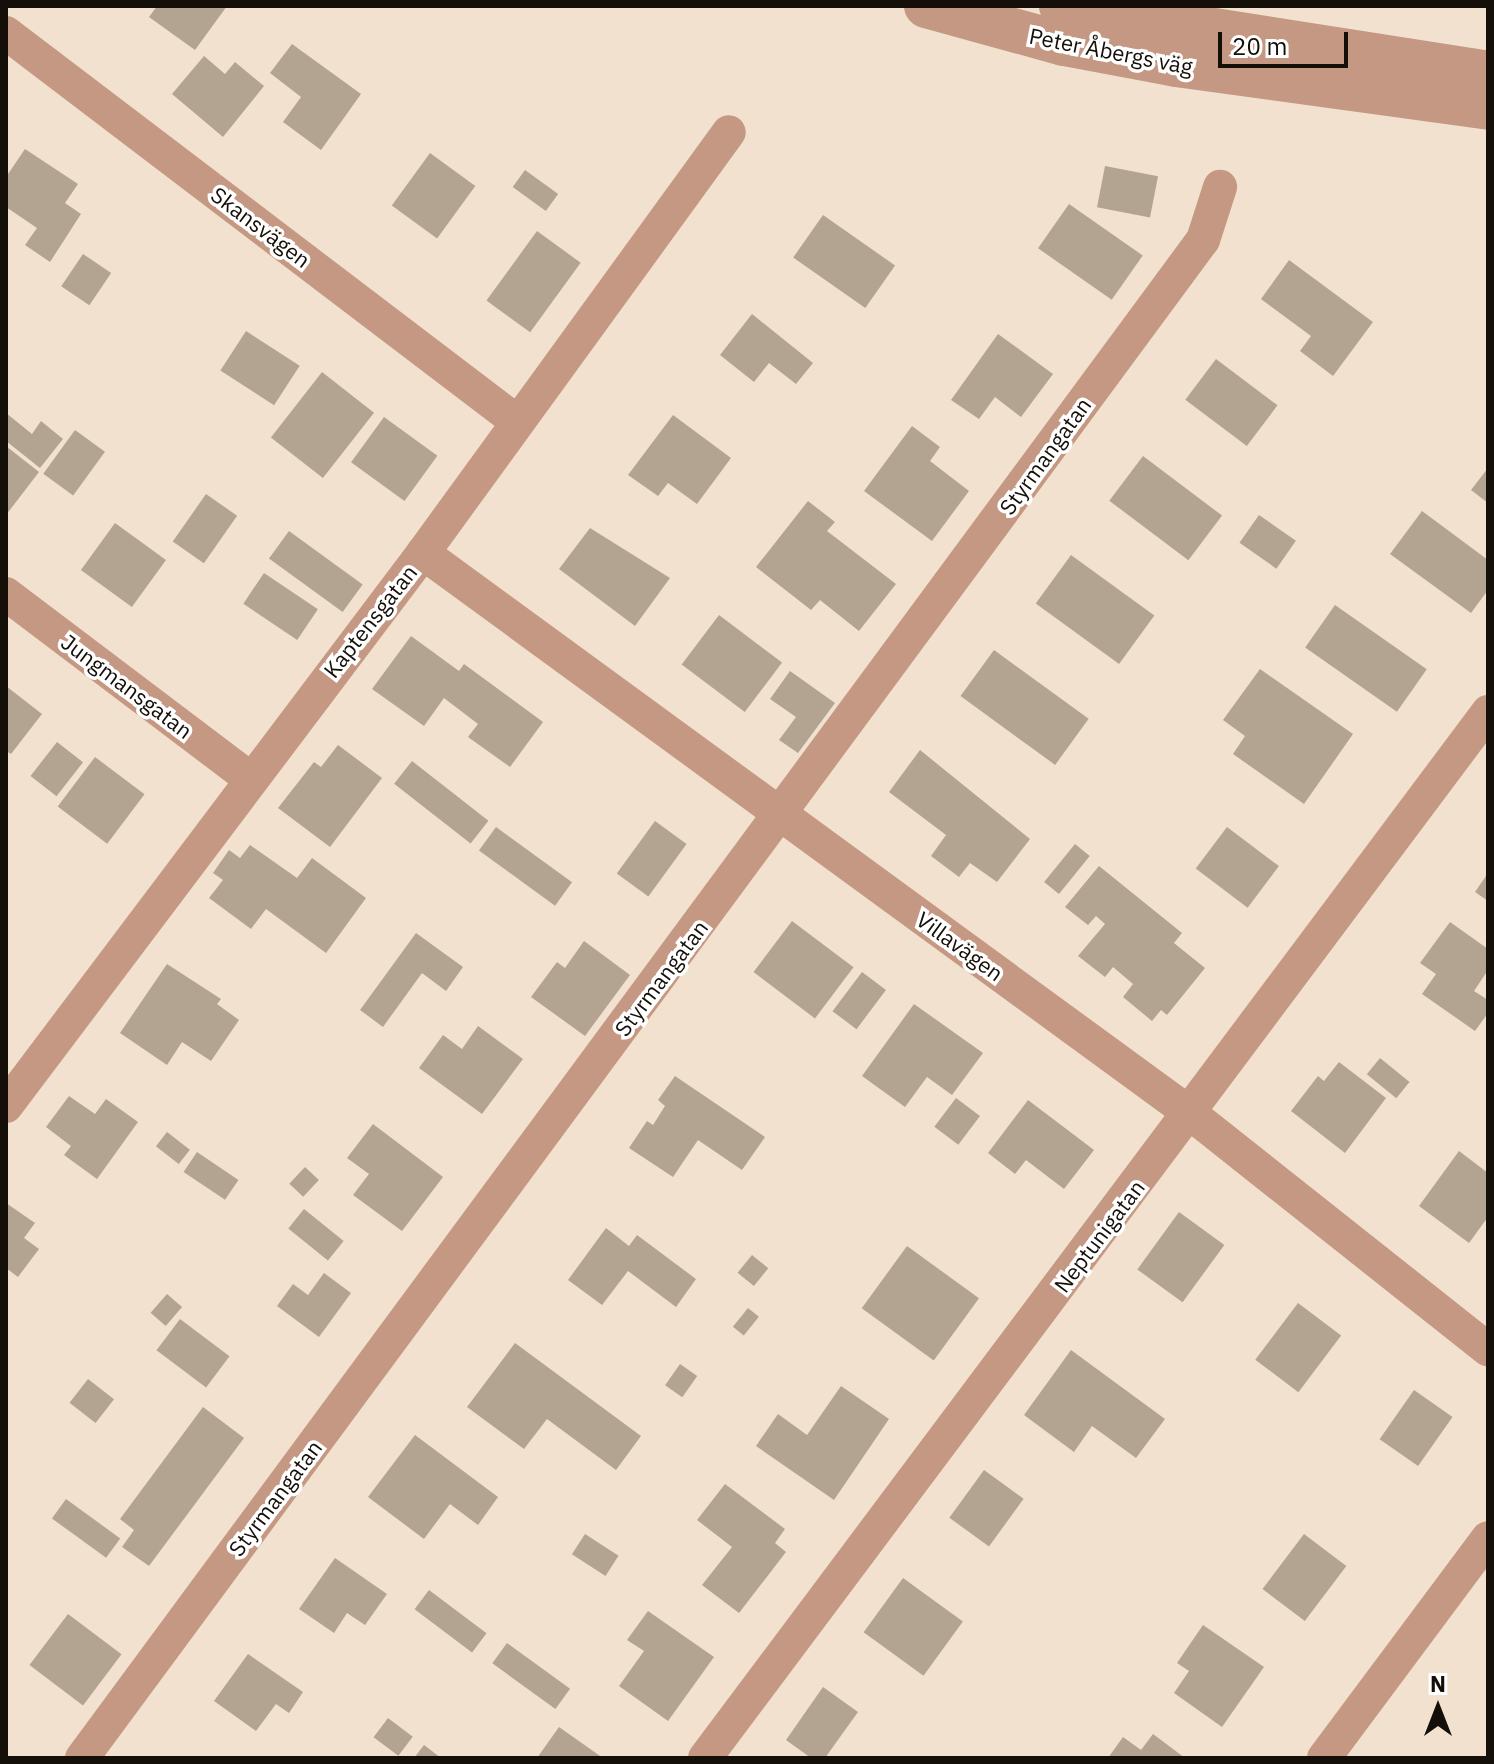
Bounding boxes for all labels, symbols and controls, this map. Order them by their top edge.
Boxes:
scale bar [1222,16,1352,66]
street label: Peter Åbergs väg [1027,22,1195,80]
text: 20 m [1232,30,1287,62]
street label: Skansvägen [206,181,316,273]
street label: Styrmangatan [994,392,1096,520]
street label: Kaptensgatan [318,559,422,683]
street label: Jungmansgatan [56,628,198,744]
street label: Villavägen [911,906,1009,986]
street label: Styrmangatan [609,915,713,1041]
street label: Neptunigatan [1048,1175,1150,1297]
street label: Styrmangatan [223,1435,327,1561]
north arrow [1398,1668,1478,1748]
text: N [1430,1669,1446,1698]

